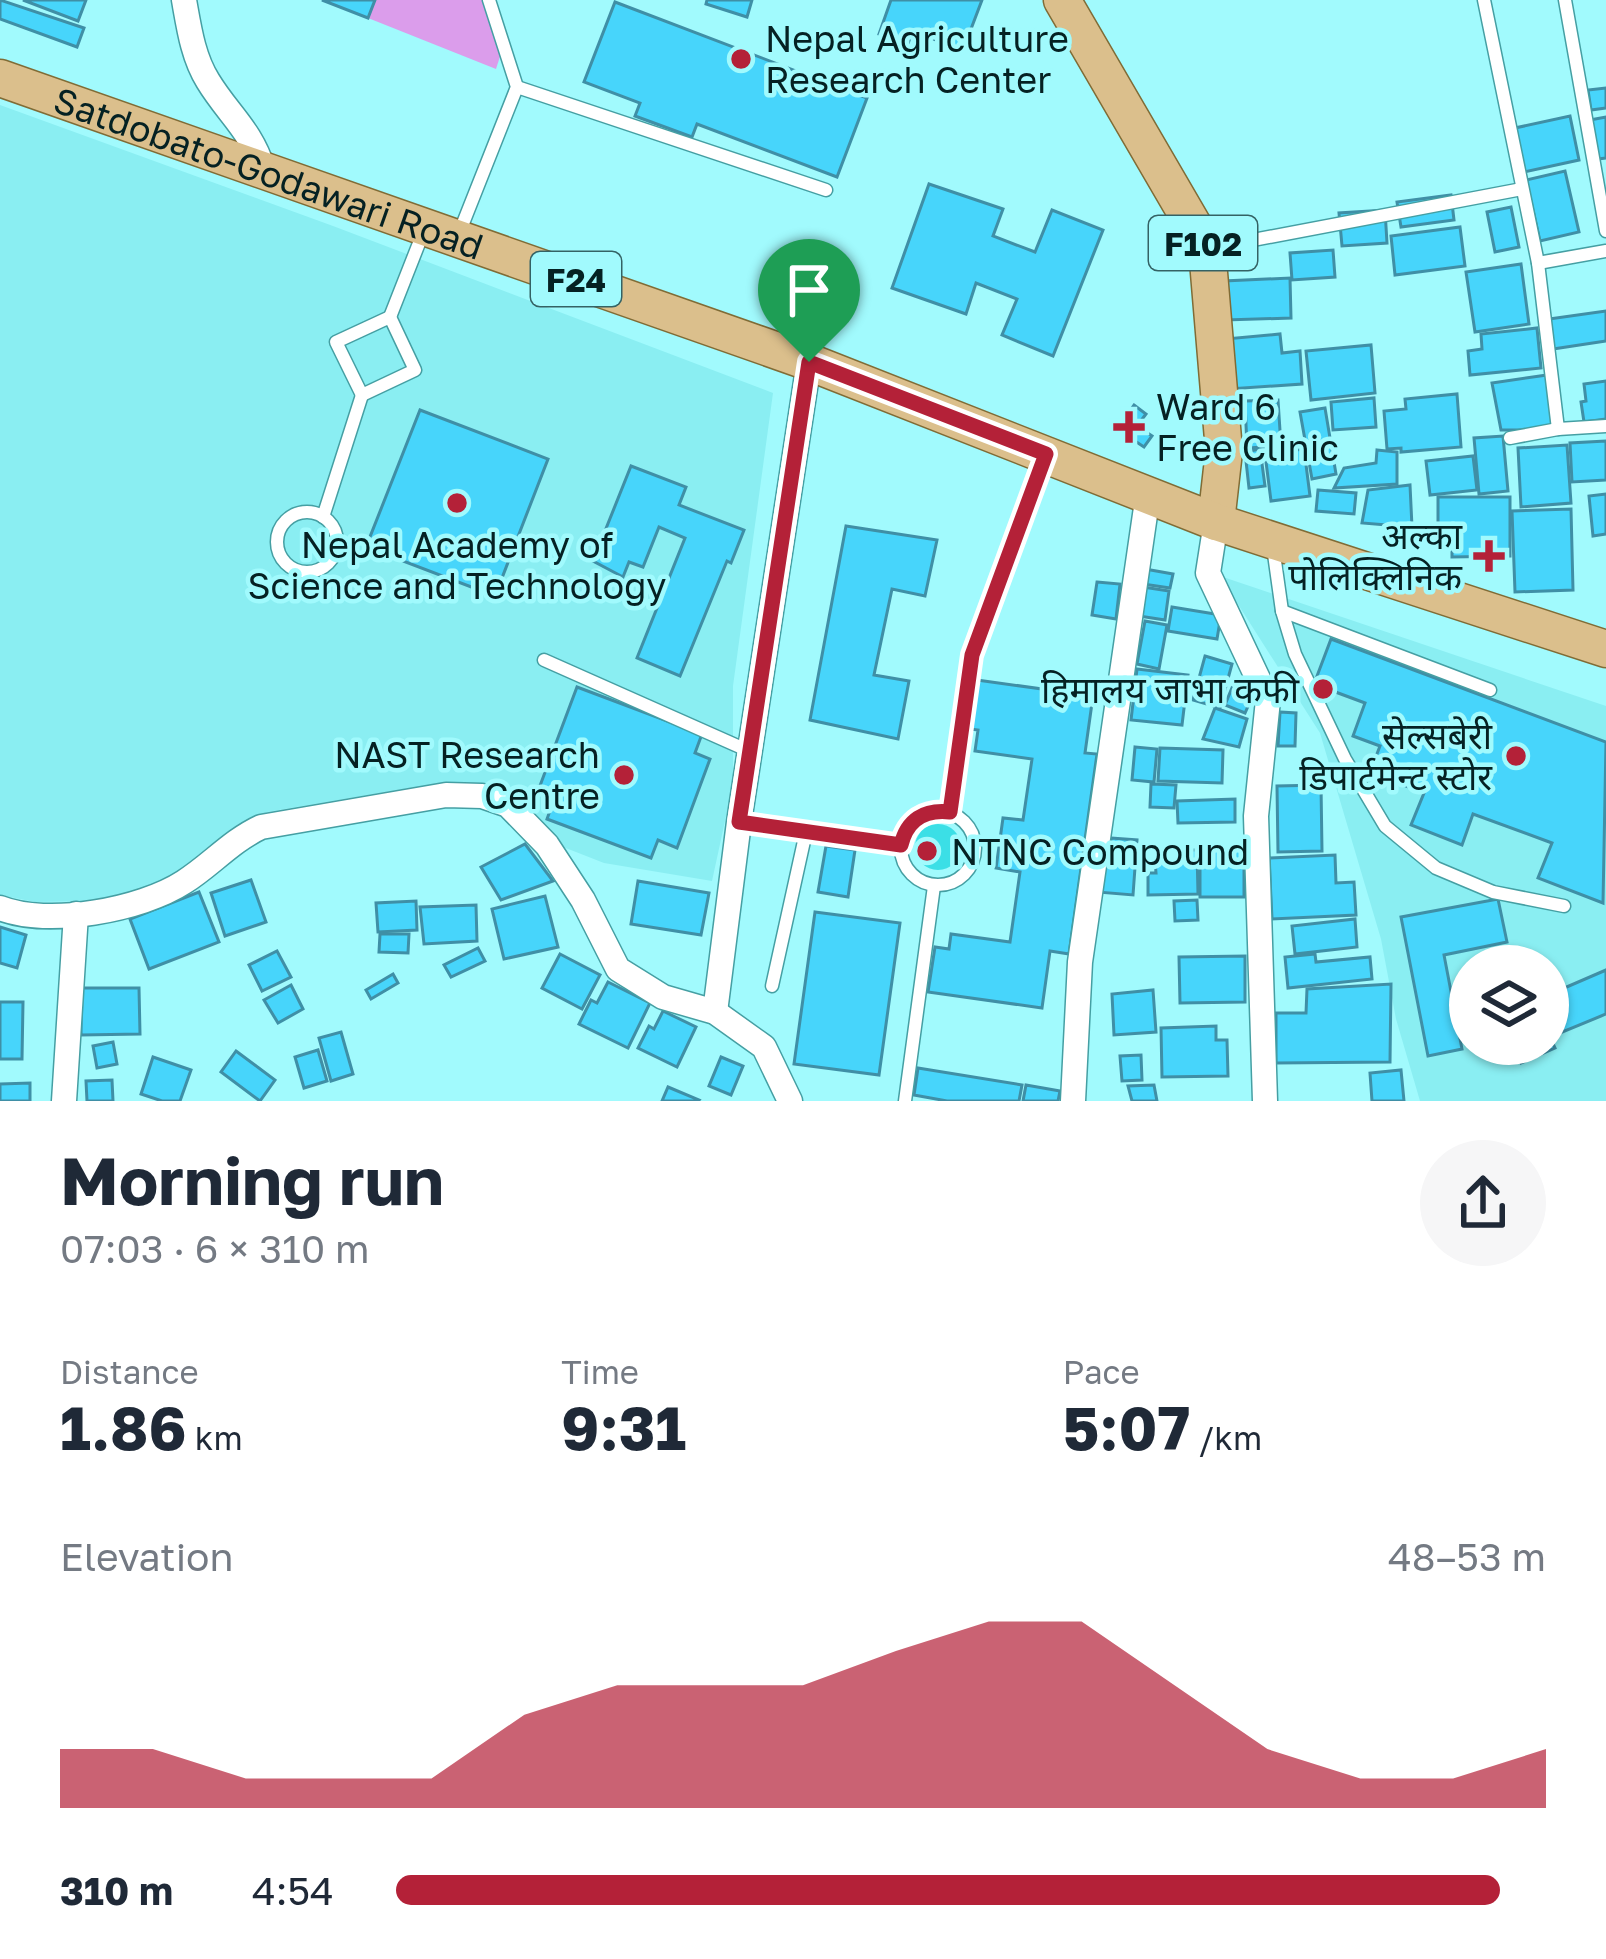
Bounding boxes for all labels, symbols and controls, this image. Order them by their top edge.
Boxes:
place label: Nepal Agriculture Research Center [765,17,1069,101]
marker: Nepal Agriculture Research Center [728,46,754,72]
street label: Satdobato-Godawari Road [49,77,489,268]
road number: F102 [1149,216,1257,270]
pin [758,239,860,362]
road number: F24 [531,252,621,306]
icon: arrive [776,257,842,323]
place label: Ward 6 Free Clinic [1156,385,1339,469]
marker: Ward 6 Free Clinic [1113,411,1145,443]
marker: Nepal Academy of Science and Technology [444,490,470,516]
place label: अल्का पोलिक्लिनिक [1288,514,1463,598]
place label: Nepal Academy of Science and Technology [248,523,666,607]
marker: अल्का पोलिक्लिनिक [1473,540,1505,572]
place label: हिमालय जाभा कफी [1041,668,1300,711]
marker: हिमालय जाभा कफी [1310,676,1336,702]
place label: सेल्सबेरी डिपार्टमेन्ट स्टोर [1299,714,1493,798]
place label: NAST Research Centre [334,733,600,817]
marker: सेल्सबेरी डिपार्टमेन्ट स्टोर [1503,743,1529,769]
marker: NAST Research Centre [611,762,637,788]
place label: NTNC Compound [951,830,1249,873]
marker: NTNC Compound [914,838,940,864]
map controls [1449,945,1569,1065]
button: layers [1449,945,1569,1065]
text: Morning run [60,1140,444,1220]
button: share [1420,1140,1546,1266]
text: 07:03 · 6 × 310 m [60,1225,369,1272]
text: Distance [60,1352,199,1391]
text: Time [561,1352,639,1391]
text: Pace [1063,1352,1140,1391]
text: 1.86 [60,1391,187,1463]
text: 9:31 [561,1391,686,1463]
text: 5:07 [1063,1391,1190,1463]
text: km [187,1418,243,1457]
text: /km [1190,1418,1262,1457]
text: Elevation [60,1533,233,1580]
text: 48–53 m [1388,1533,1546,1580]
text: 310 m [60,1867,173,1914]
text: 4:54 [252,1867,334,1914]

